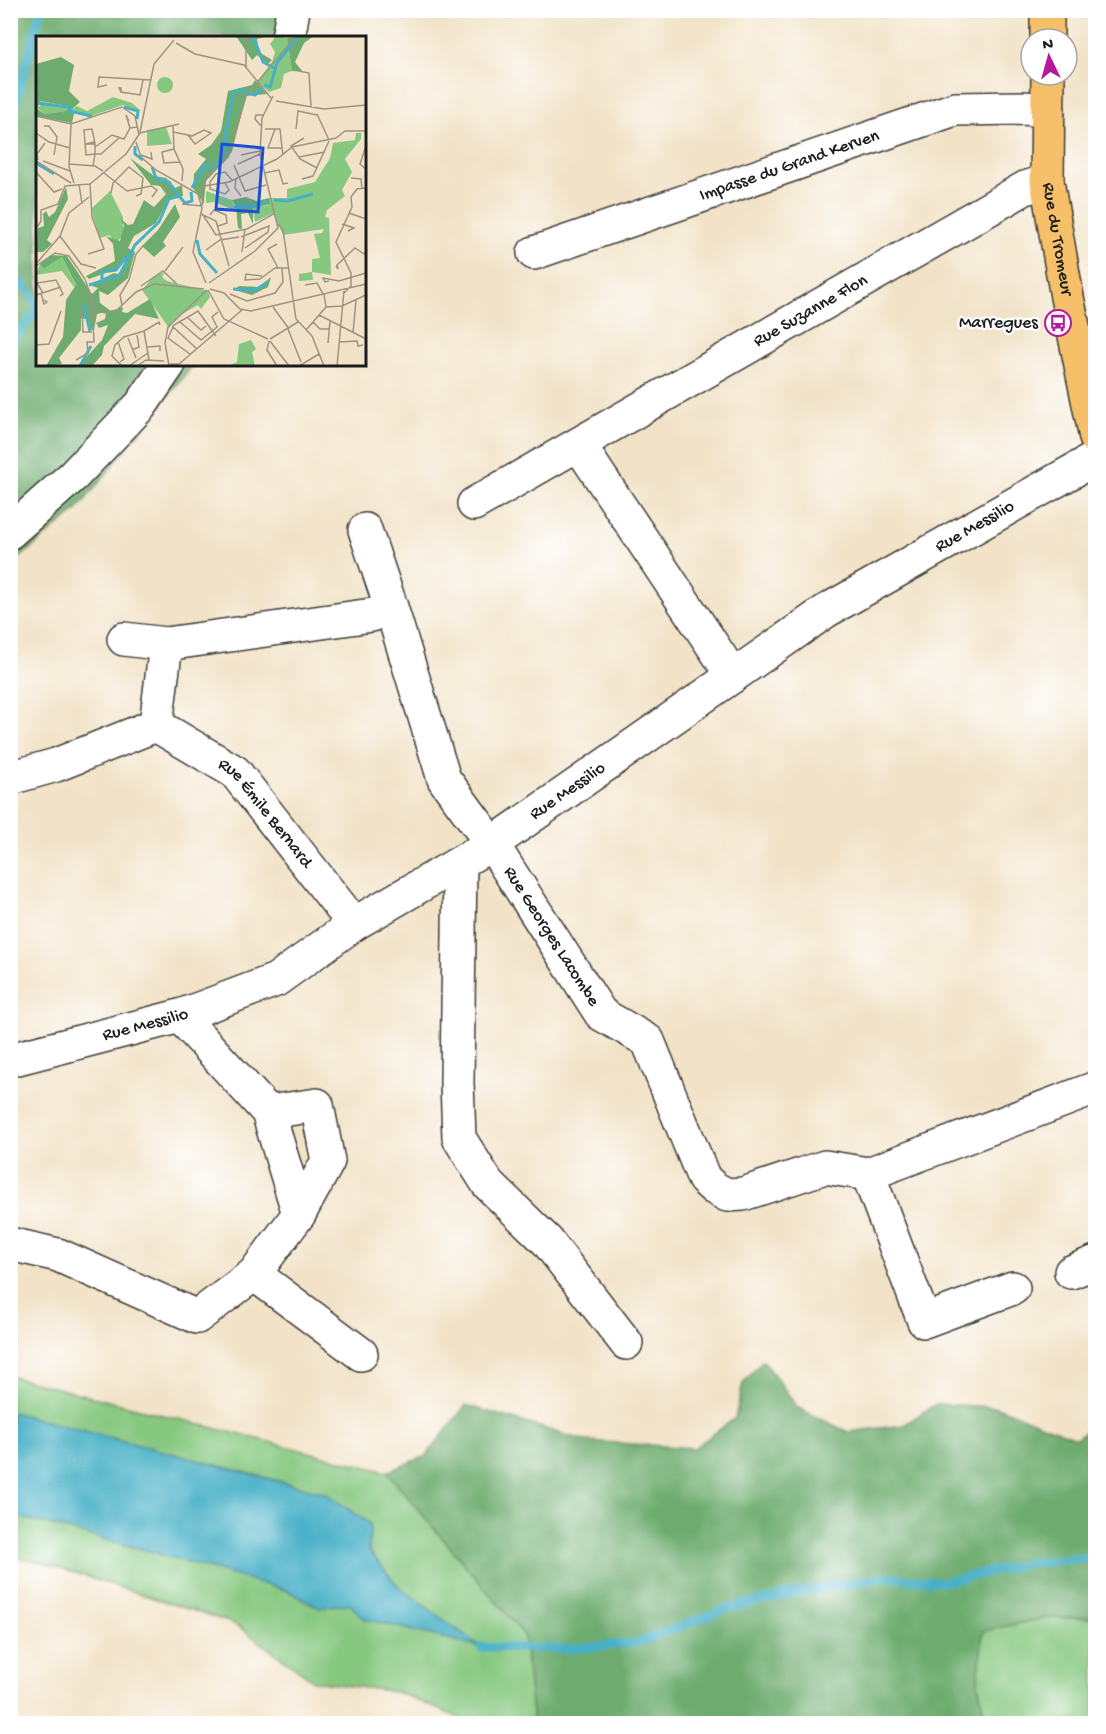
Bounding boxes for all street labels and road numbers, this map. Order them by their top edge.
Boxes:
street label: Impasse du Grand Kerven [697,125,882,206]
street label: Rue du Tromeur [1037,181,1077,299]
street label: Rue Suzanne Flon [750,270,872,352]
street label: Rue Messilio [932,496,1018,557]
street label: Rue Émile Bernard [214,754,318,873]
street label: Rue Messilio [526,757,610,825]
street label: Rue Georges Lacombe [499,863,604,1011]
street label: Rue Messilio [100,1003,191,1046]

